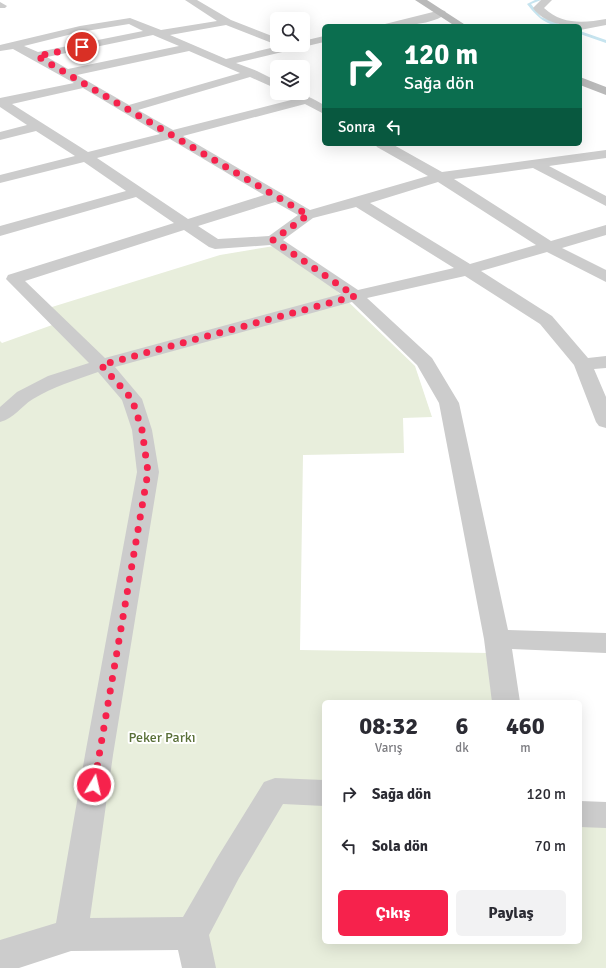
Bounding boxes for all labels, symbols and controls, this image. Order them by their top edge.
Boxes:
map controls [270,12,310,100]
button: search [270,12,310,52]
pin [65,30,99,64]
icon: arrive [71,36,93,58]
text: 120 m [404,38,478,72]
icon: right [338,40,390,92]
button: layers [270,60,310,100]
text: Sağa dön [404,72,474,94]
icon: left [383,116,405,138]
text: Sonra [338,118,375,136]
text: 08:32 [359,711,418,741]
text: 6 [456,711,468,741]
text: 460 [506,711,545,741]
park label: Peker Parkı [128,729,196,746]
text: Varış [375,740,403,756]
text: dk [455,740,469,756]
text: m [520,740,531,756]
position arrow [73,764,115,806]
icon: right [338,783,360,805]
text: Sağa dön [372,785,431,803]
text: 120 m [526,785,566,803]
icon: left [338,835,360,857]
text: Sola dön [372,837,428,855]
text: 70 m [535,837,566,855]
button: Çıkış [338,890,448,936]
button: Paylaş [456,890,566,936]

